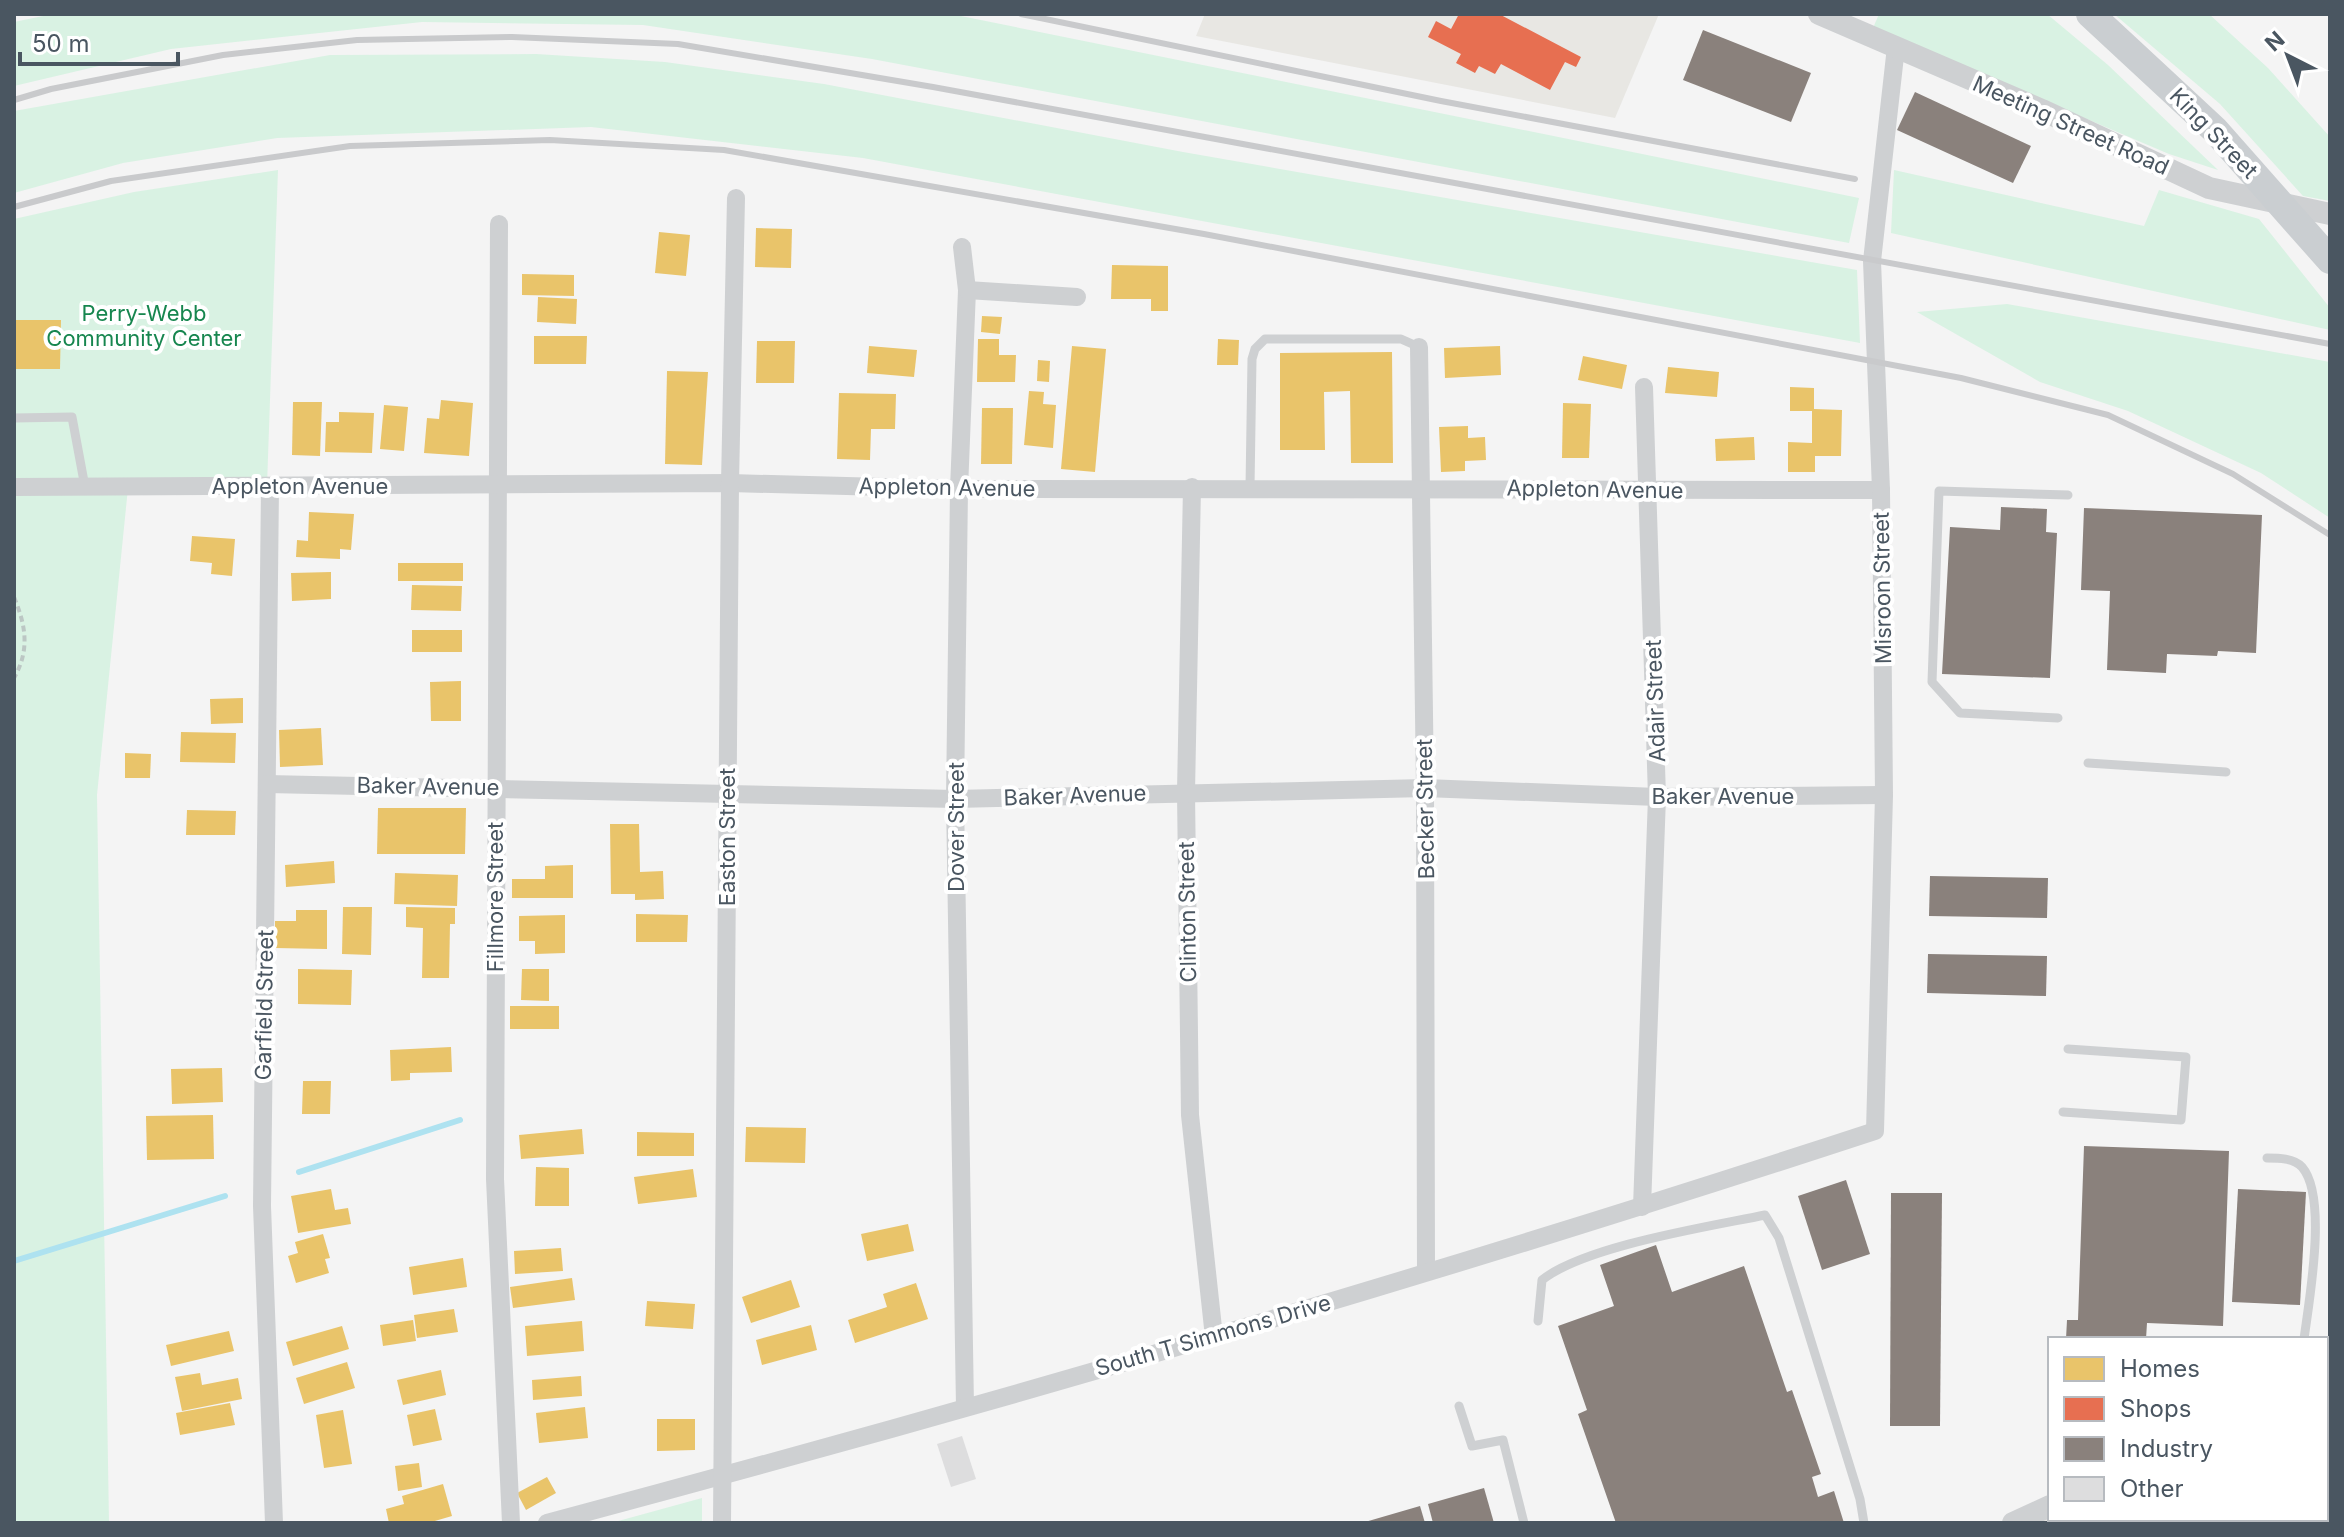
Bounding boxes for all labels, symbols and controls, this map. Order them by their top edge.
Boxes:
scale bar [20,16,178,66]
north arrow [2248,16,2328,96]
text: N [2260,26,2290,56]
text: 50 m [32,29,90,58]
street label: Meeting Street Road [1969,70,2173,180]
street label: King Street [2165,83,2263,183]
park label: Perry-Webb Community Center [46,300,242,351]
street label: Appleton Avenue [858,472,1036,502]
street label: Appleton Avenue [212,473,388,499]
street label: Appleton Avenue [1506,474,1684,504]
street label: Misroon Street [1868,512,1896,664]
street label: Adair Street [1640,639,1670,763]
street label: Becker Street [1411,738,1439,880]
street label: Dover Street [943,762,969,892]
street label: Easton Street [714,768,740,906]
street label: Baker Avenue [356,772,500,800]
street label: Baker Avenue [1003,780,1147,810]
street label: Baker Avenue [1652,783,1794,809]
street label: Fillmore Street [482,822,508,972]
street label: Clinton Street [1173,841,1201,983]
street label: Garfield Street [250,929,278,1081]
street label: South T Simmons Drive [1092,1289,1334,1381]
legend [2048,1337,2328,1521]
text: Homes [2120,1354,2200,1383]
text: Shops [2120,1394,2191,1423]
text: Industry [2120,1434,2213,1463]
text: Other [2120,1474,2183,1503]

